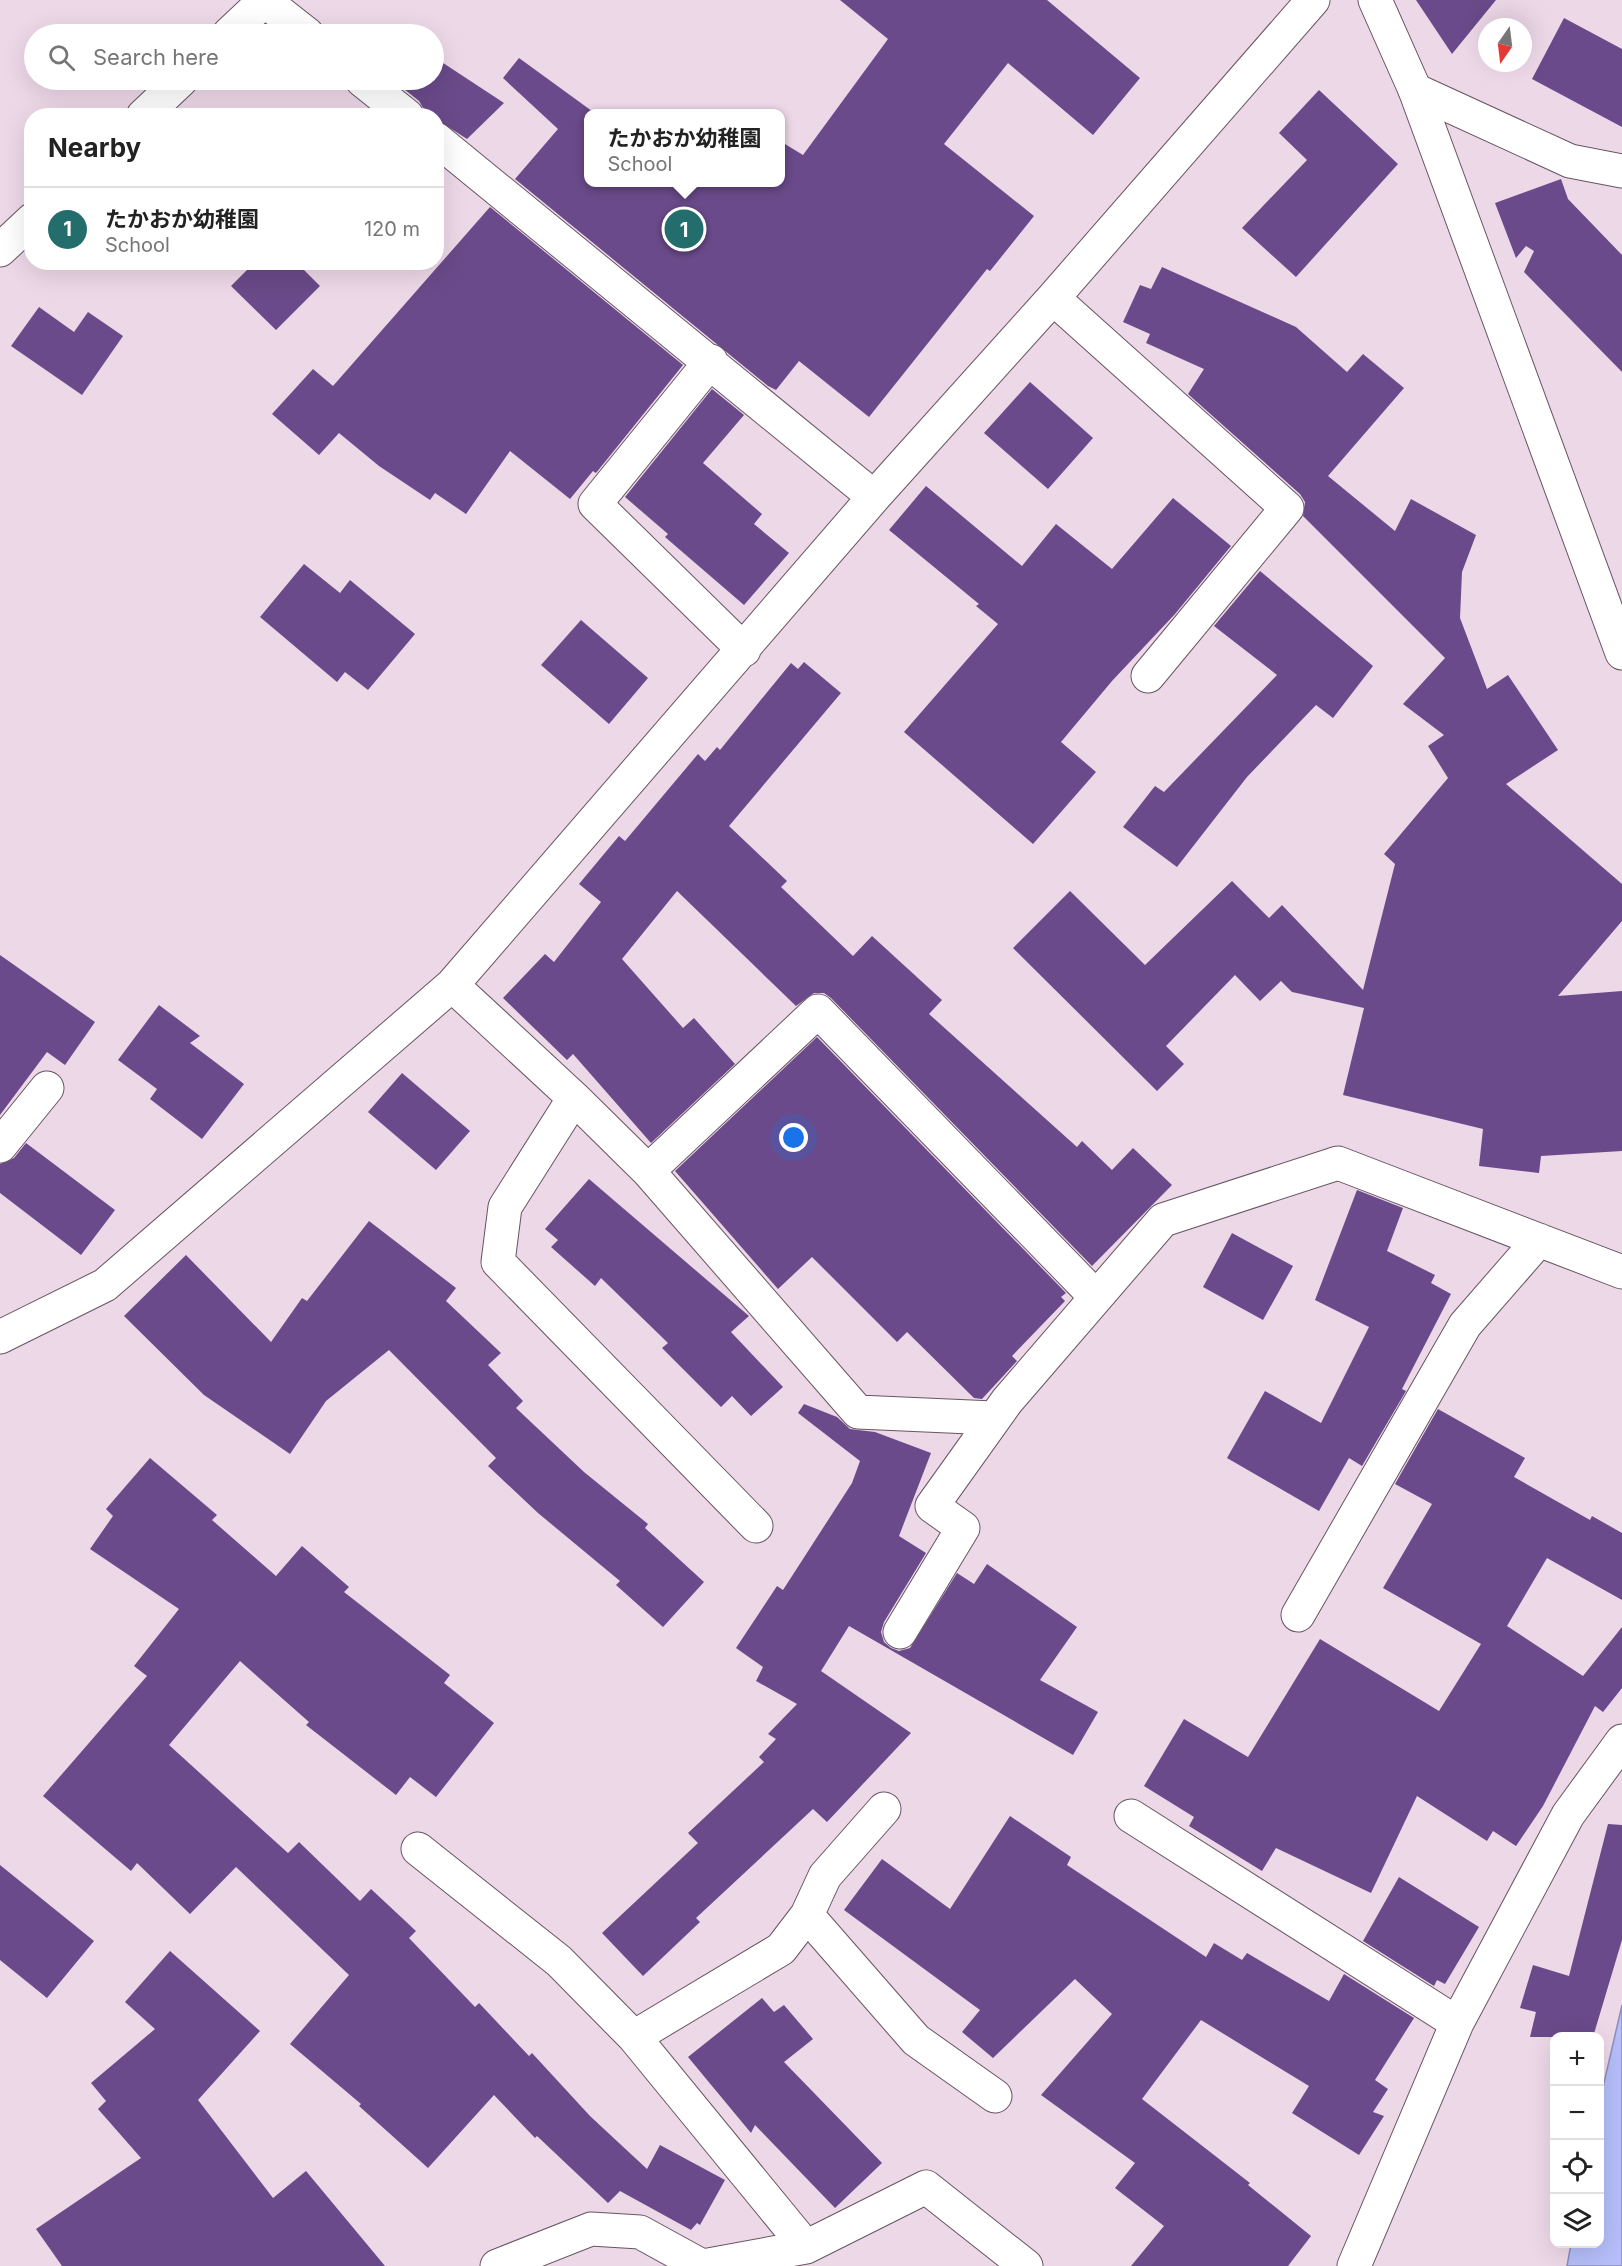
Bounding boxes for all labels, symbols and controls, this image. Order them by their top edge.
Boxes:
north arrow [1478,18,1532,72]
search box [24,24,444,90]
icon: search [45,41,78,74]
text: Search here [93,44,219,70]
popup [584,109,785,187]
text: たかおか幼稚園 [607,125,762,151]
text: Nearby [48,132,141,163]
text: School [607,152,672,176]
text: たかおか幼稚園 [105,206,259,232]
pin: 1 [664,206,704,252]
text: 1 [63,217,72,241]
text: 120 m [364,217,420,241]
text: School [105,233,170,257]
your location [779,1123,808,1152]
map controls [1550,2032,1604,2248]
button: + [1550,2032,1604,2086]
button: − [1550,2086,1604,2140]
button: locate [1550,2140,1604,2194]
button: layers [1550,2194,1604,2248]

